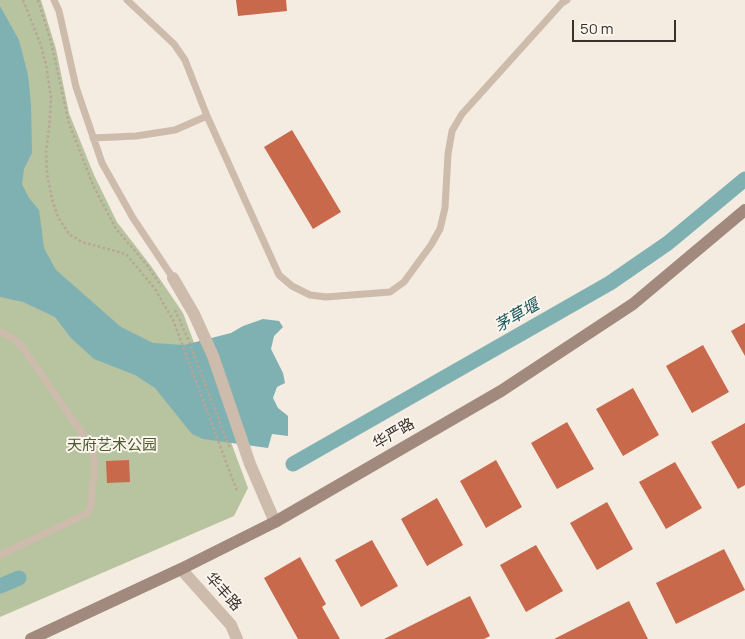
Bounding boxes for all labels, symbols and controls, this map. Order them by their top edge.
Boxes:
scale bar [575,10,679,42]
text: 50 m [580,18,614,39]
water label: 茅草堰 [491,296,543,336]
street label: 华严路 [370,415,418,453]
park label: 天府艺术公园 [67,437,157,455]
street label: 华丰路 [201,569,245,615]

